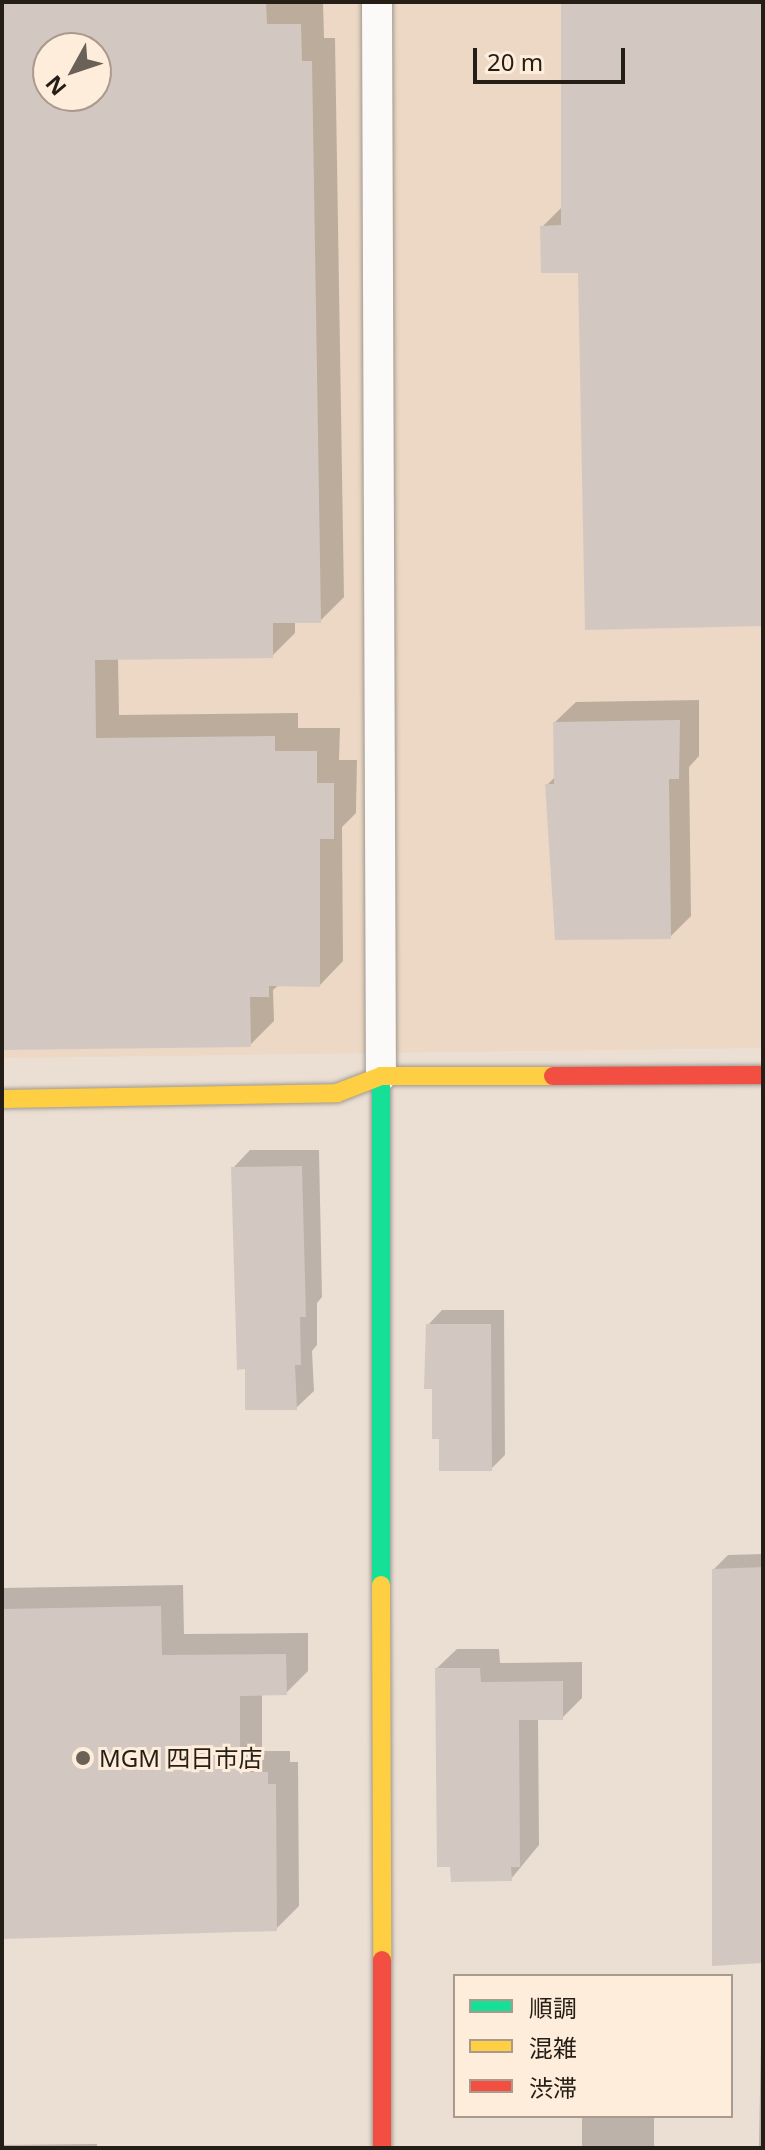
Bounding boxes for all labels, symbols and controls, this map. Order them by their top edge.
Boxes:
north arrow [32,32,112,112]
scale bar [477,32,629,82]
text: 20 m [487,45,543,78]
text: N [38,70,72,103]
place label: MGM 四日市店 [99,1744,262,1772]
marker: MGM 四日市店 [74,1749,92,1767]
legend [453,1974,733,2118]
text: 順調 [529,1991,577,2024]
text: 混雑 [529,2031,577,2064]
text: 渋滞 [529,2071,577,2104]

